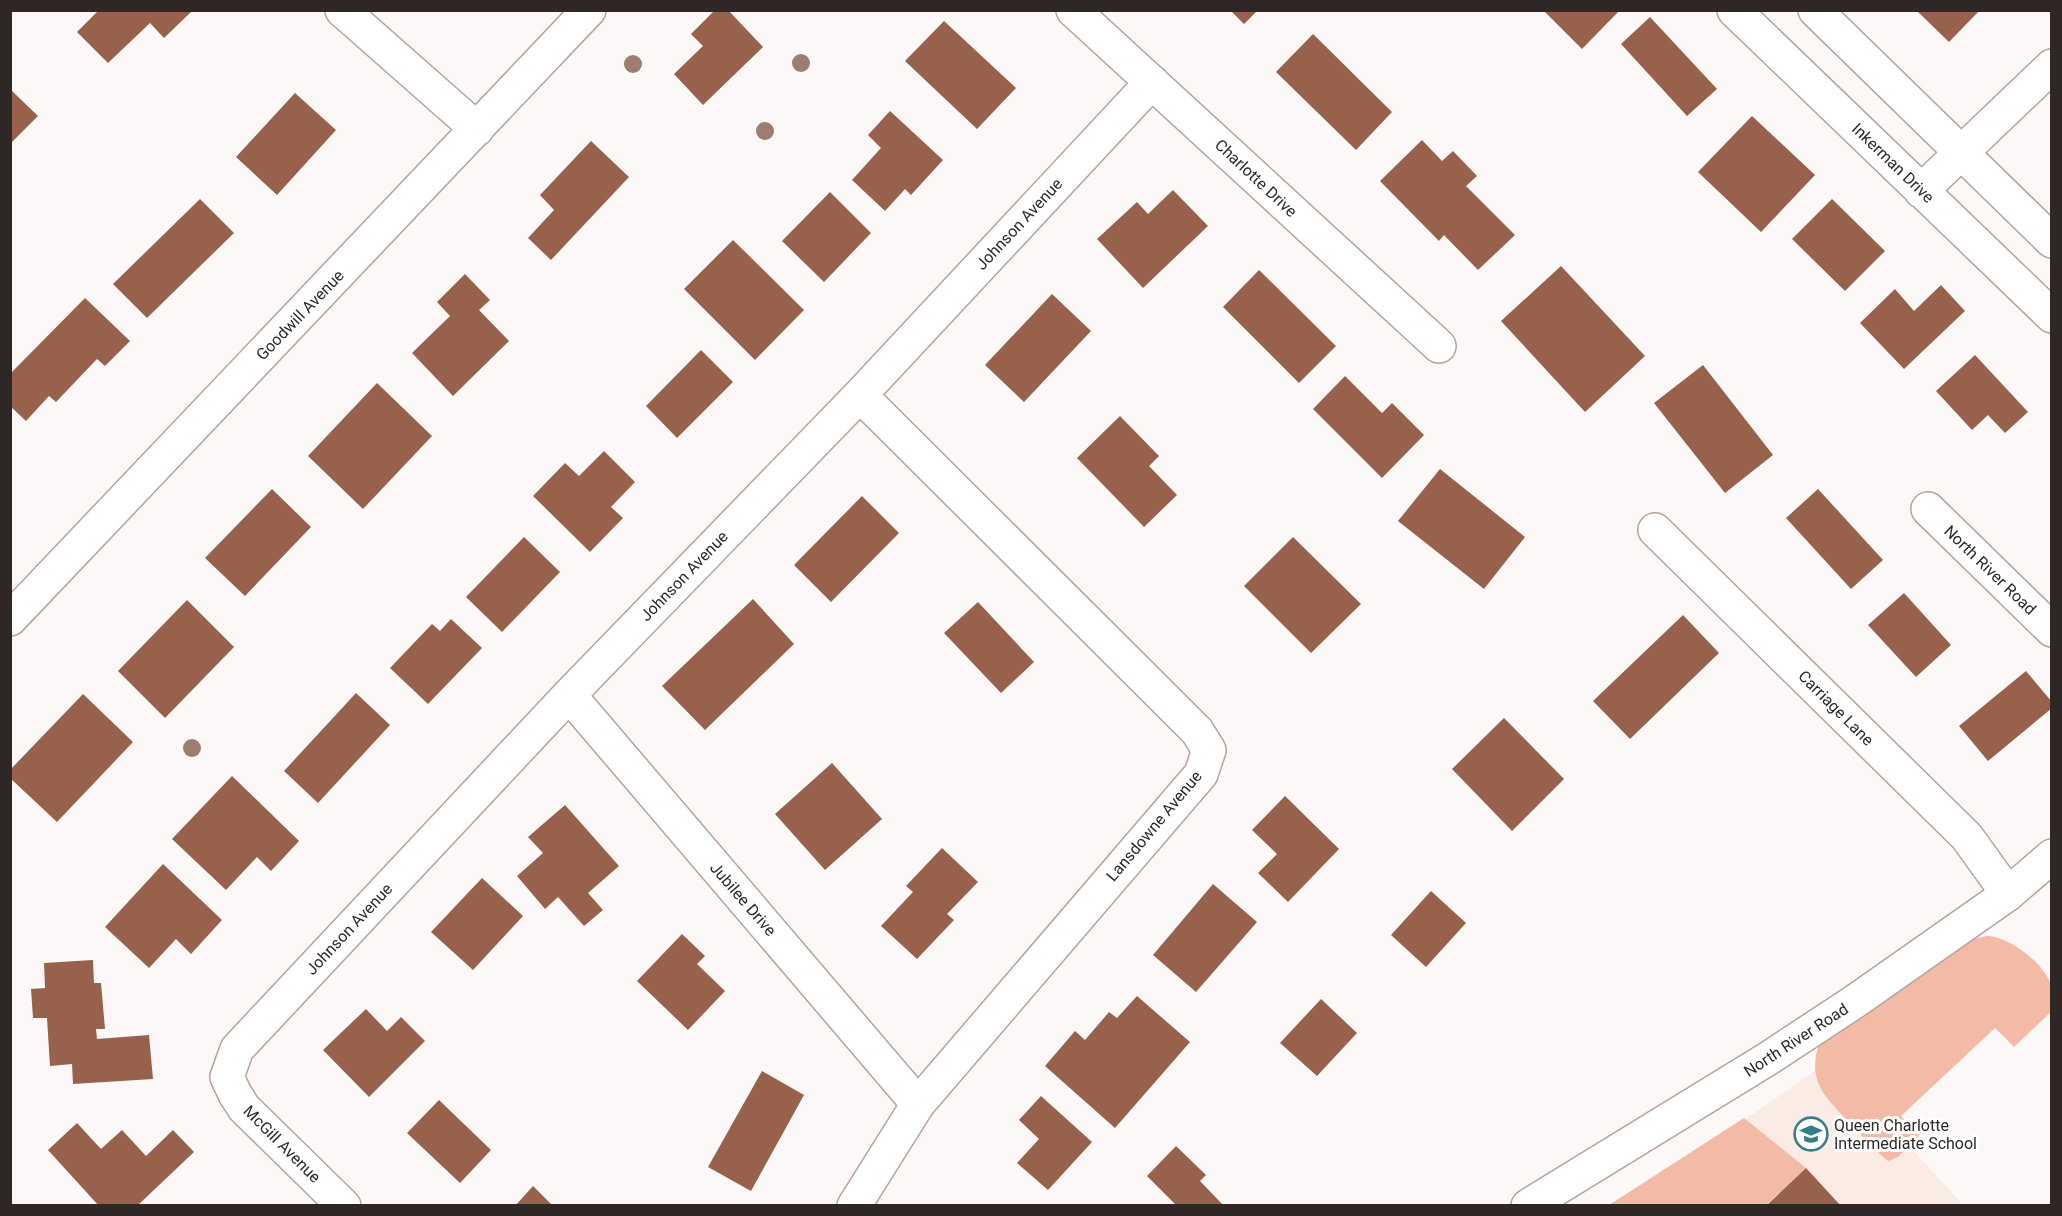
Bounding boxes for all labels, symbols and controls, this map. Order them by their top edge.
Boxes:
street label: Inkerman Drive [1848,119,1938,207]
street label: Charlotte Drive [1211,135,1301,221]
street label: Johnson Avenue [972,174,1066,274]
street label: Goodwill Avenue [252,266,348,364]
street label: North River Road [1940,521,2040,619]
street label: Johnson Avenue [636,527,732,625]
street label: Carriage Lane [1794,666,1878,750]
street label: Lansdowne Avenue [1102,767,1206,885]
street label: Jubilee Drive [706,858,780,940]
street label: Johnson Avenue [302,879,396,979]
street label: North River Road [1740,999,1852,1081]
street label: McGill Avenue [240,1102,324,1186]
school or university icon: Queen Charlotte Intermediate School [1793,1116,1829,1152]
place label: Queen Charlotte Intermediate School [1834,1116,1977,1153]

